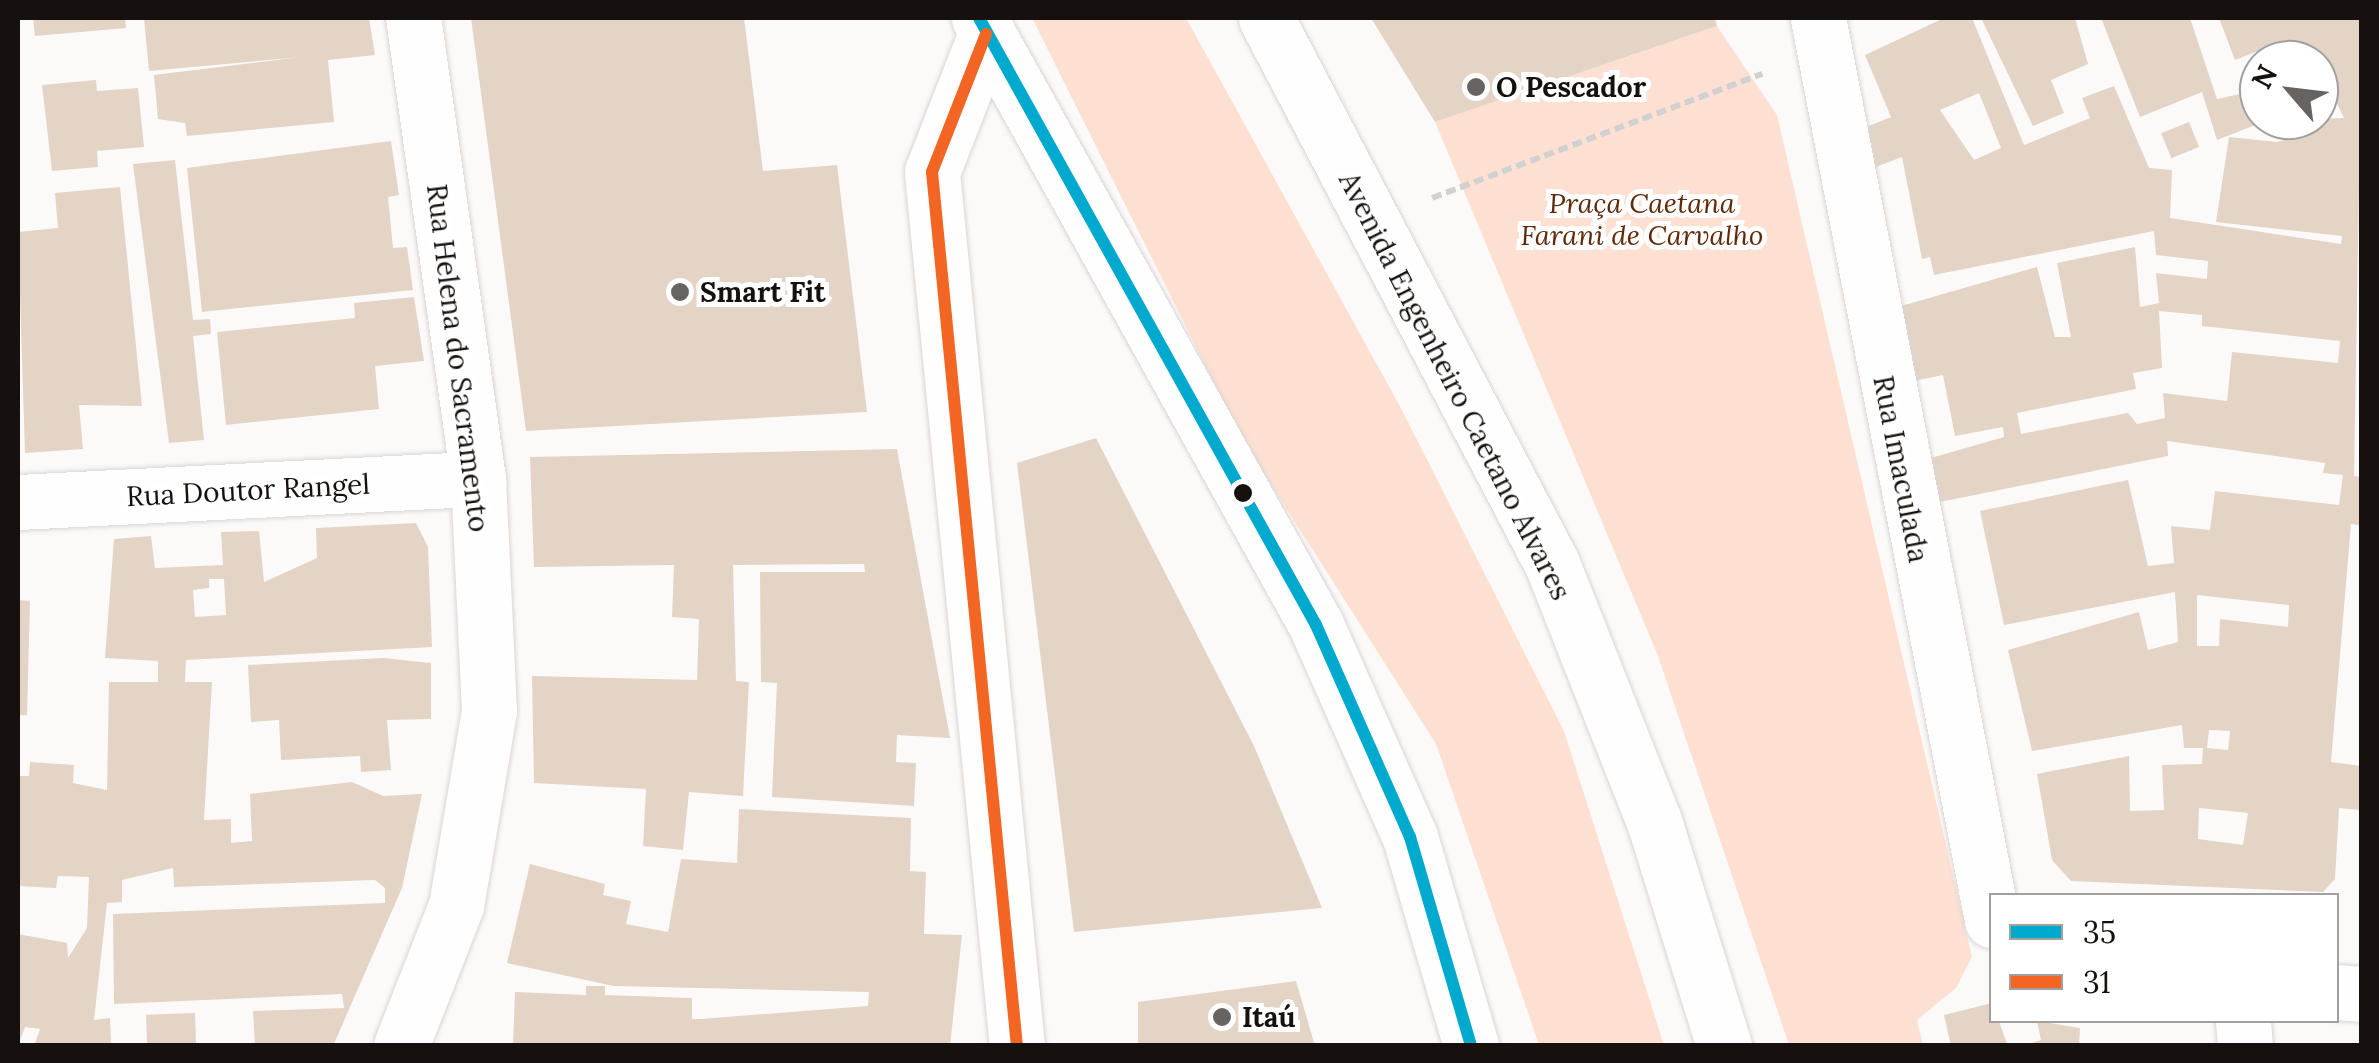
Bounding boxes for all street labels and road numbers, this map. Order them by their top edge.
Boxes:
street label: Avenida Engenheiro Caetano Alvares [1332,167,1578,605]
street label: Rua Helena do Sacramento [420,182,496,534]
street label: Rua Imaculada [1866,373,1936,565]
street label: Rua Doutor Rangel [125,467,371,513]

